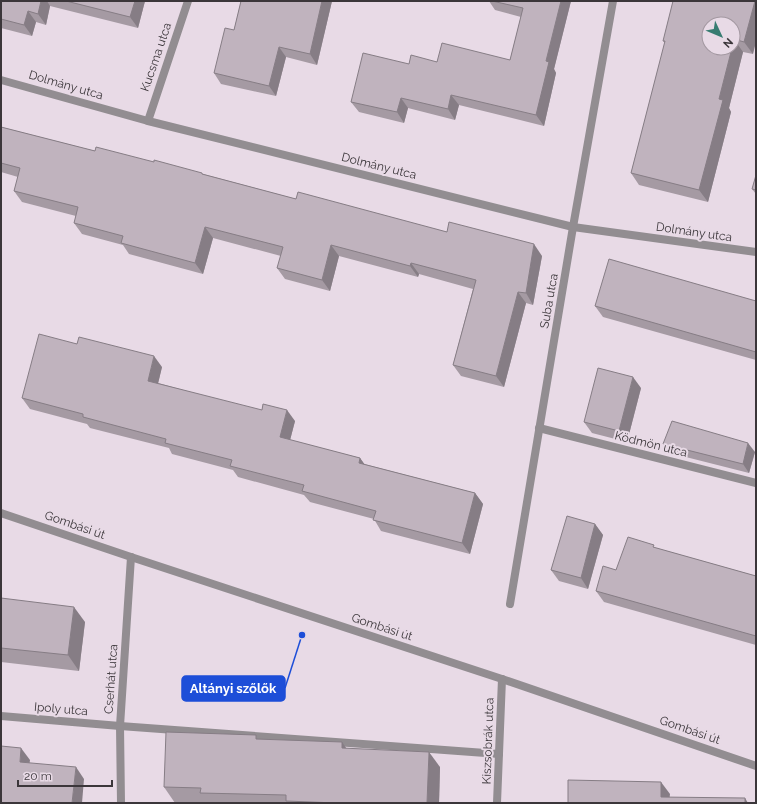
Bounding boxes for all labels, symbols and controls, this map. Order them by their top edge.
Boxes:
north arrow [701,16,741,56]
street label: Kucsma utca [138,21,174,93]
text: N [720,35,735,50]
street label: Dolmány utca [27,68,105,102]
street label: Dolmány utca [340,150,418,182]
street label: Dolmány utca [655,220,733,244]
street label: Suba utca [537,272,561,330]
street label: Ködmön utca [613,428,689,460]
street label: Gombási út [43,508,107,542]
street label: Gombási út [350,611,414,643]
street label: Cserhát utca [102,644,120,714]
callout: Altányi szőlők [182,676,285,701]
text: Altányi szőlők [190,681,277,696]
street label: Kiszsobrák utca [479,697,497,785]
street label: Ipoly utca [33,700,89,718]
street label: Gombási út [658,713,722,747]
scale bar [18,762,112,788]
text: 20 m [24,769,52,783]

